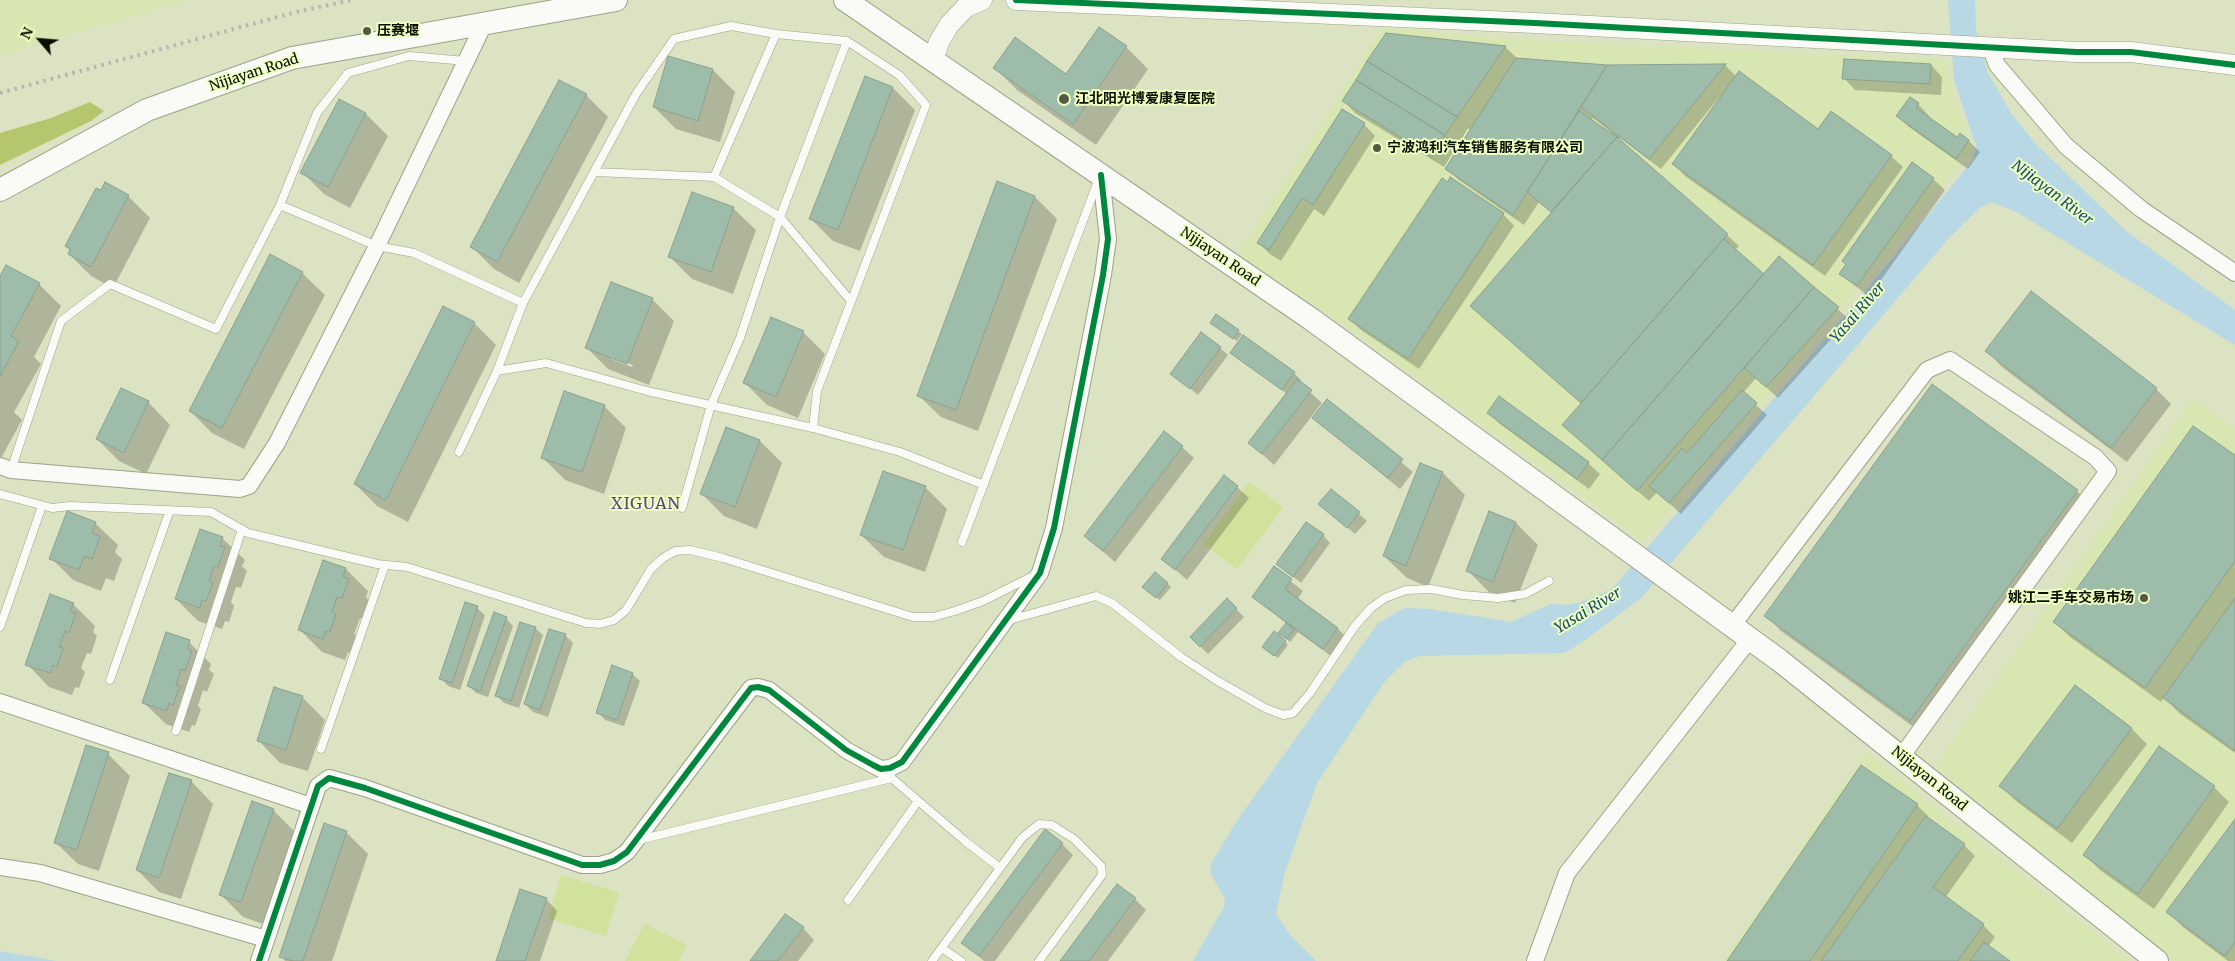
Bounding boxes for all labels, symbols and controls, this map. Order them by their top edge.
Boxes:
north arrow [15,15,65,65]
place label: 压赛堰 [377,23,419,39]
text: N [16,24,37,42]
marker: 压赛堰 [361,25,373,37]
street label: Nijiayan Road [207,51,301,95]
place label: 江北阳光博爱康复医院 [1075,91,1215,107]
marker: 江北阳光博爱康复医院 [1057,92,1071,106]
place label: 宁波鸿利汽车销售服务有限公司 [1387,140,1583,156]
marker: 宁波鸿利汽车销售服务有限公司 [1371,142,1383,154]
water label: Nijiayan River [2008,157,2096,229]
street label: Nijiayan Road [1177,224,1263,290]
water label: Yasai River [1827,279,1889,347]
district label: XIGUAN [610,494,682,514]
water label: Yasai River [1551,584,1625,638]
place label: 姚江二手车交易市场 [2008,590,2134,606]
marker: 姚江二手车交易市场 [2138,592,2150,604]
street label: Nijiayan Road [1888,743,1970,815]

